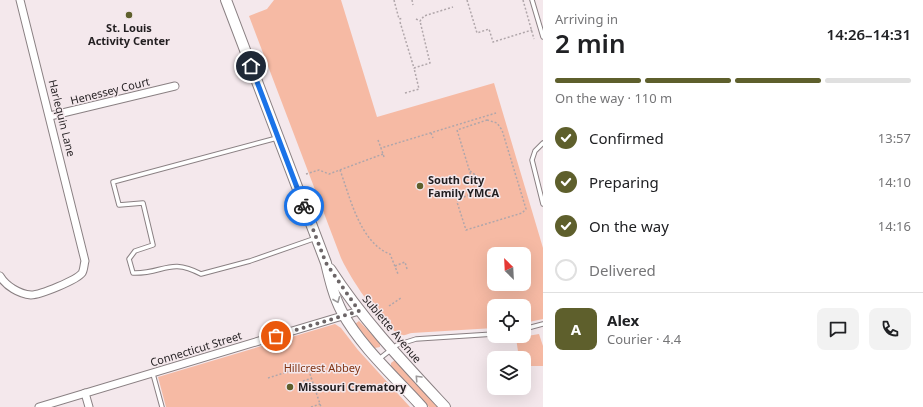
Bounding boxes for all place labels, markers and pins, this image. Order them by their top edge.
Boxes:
marker: St. Louis Activity Center [124,10,134,20]
place label: St. Louis Activity Center [88,20,170,48]
pin [234,49,268,83]
place label: South City Family YMCA [428,172,499,200]
marker: South City Family YMCA [415,181,425,191]
pin [259,319,293,353]
place label: Missouri Crematory [298,379,407,394]
marker: Missouri Crematory [285,382,295,392]

